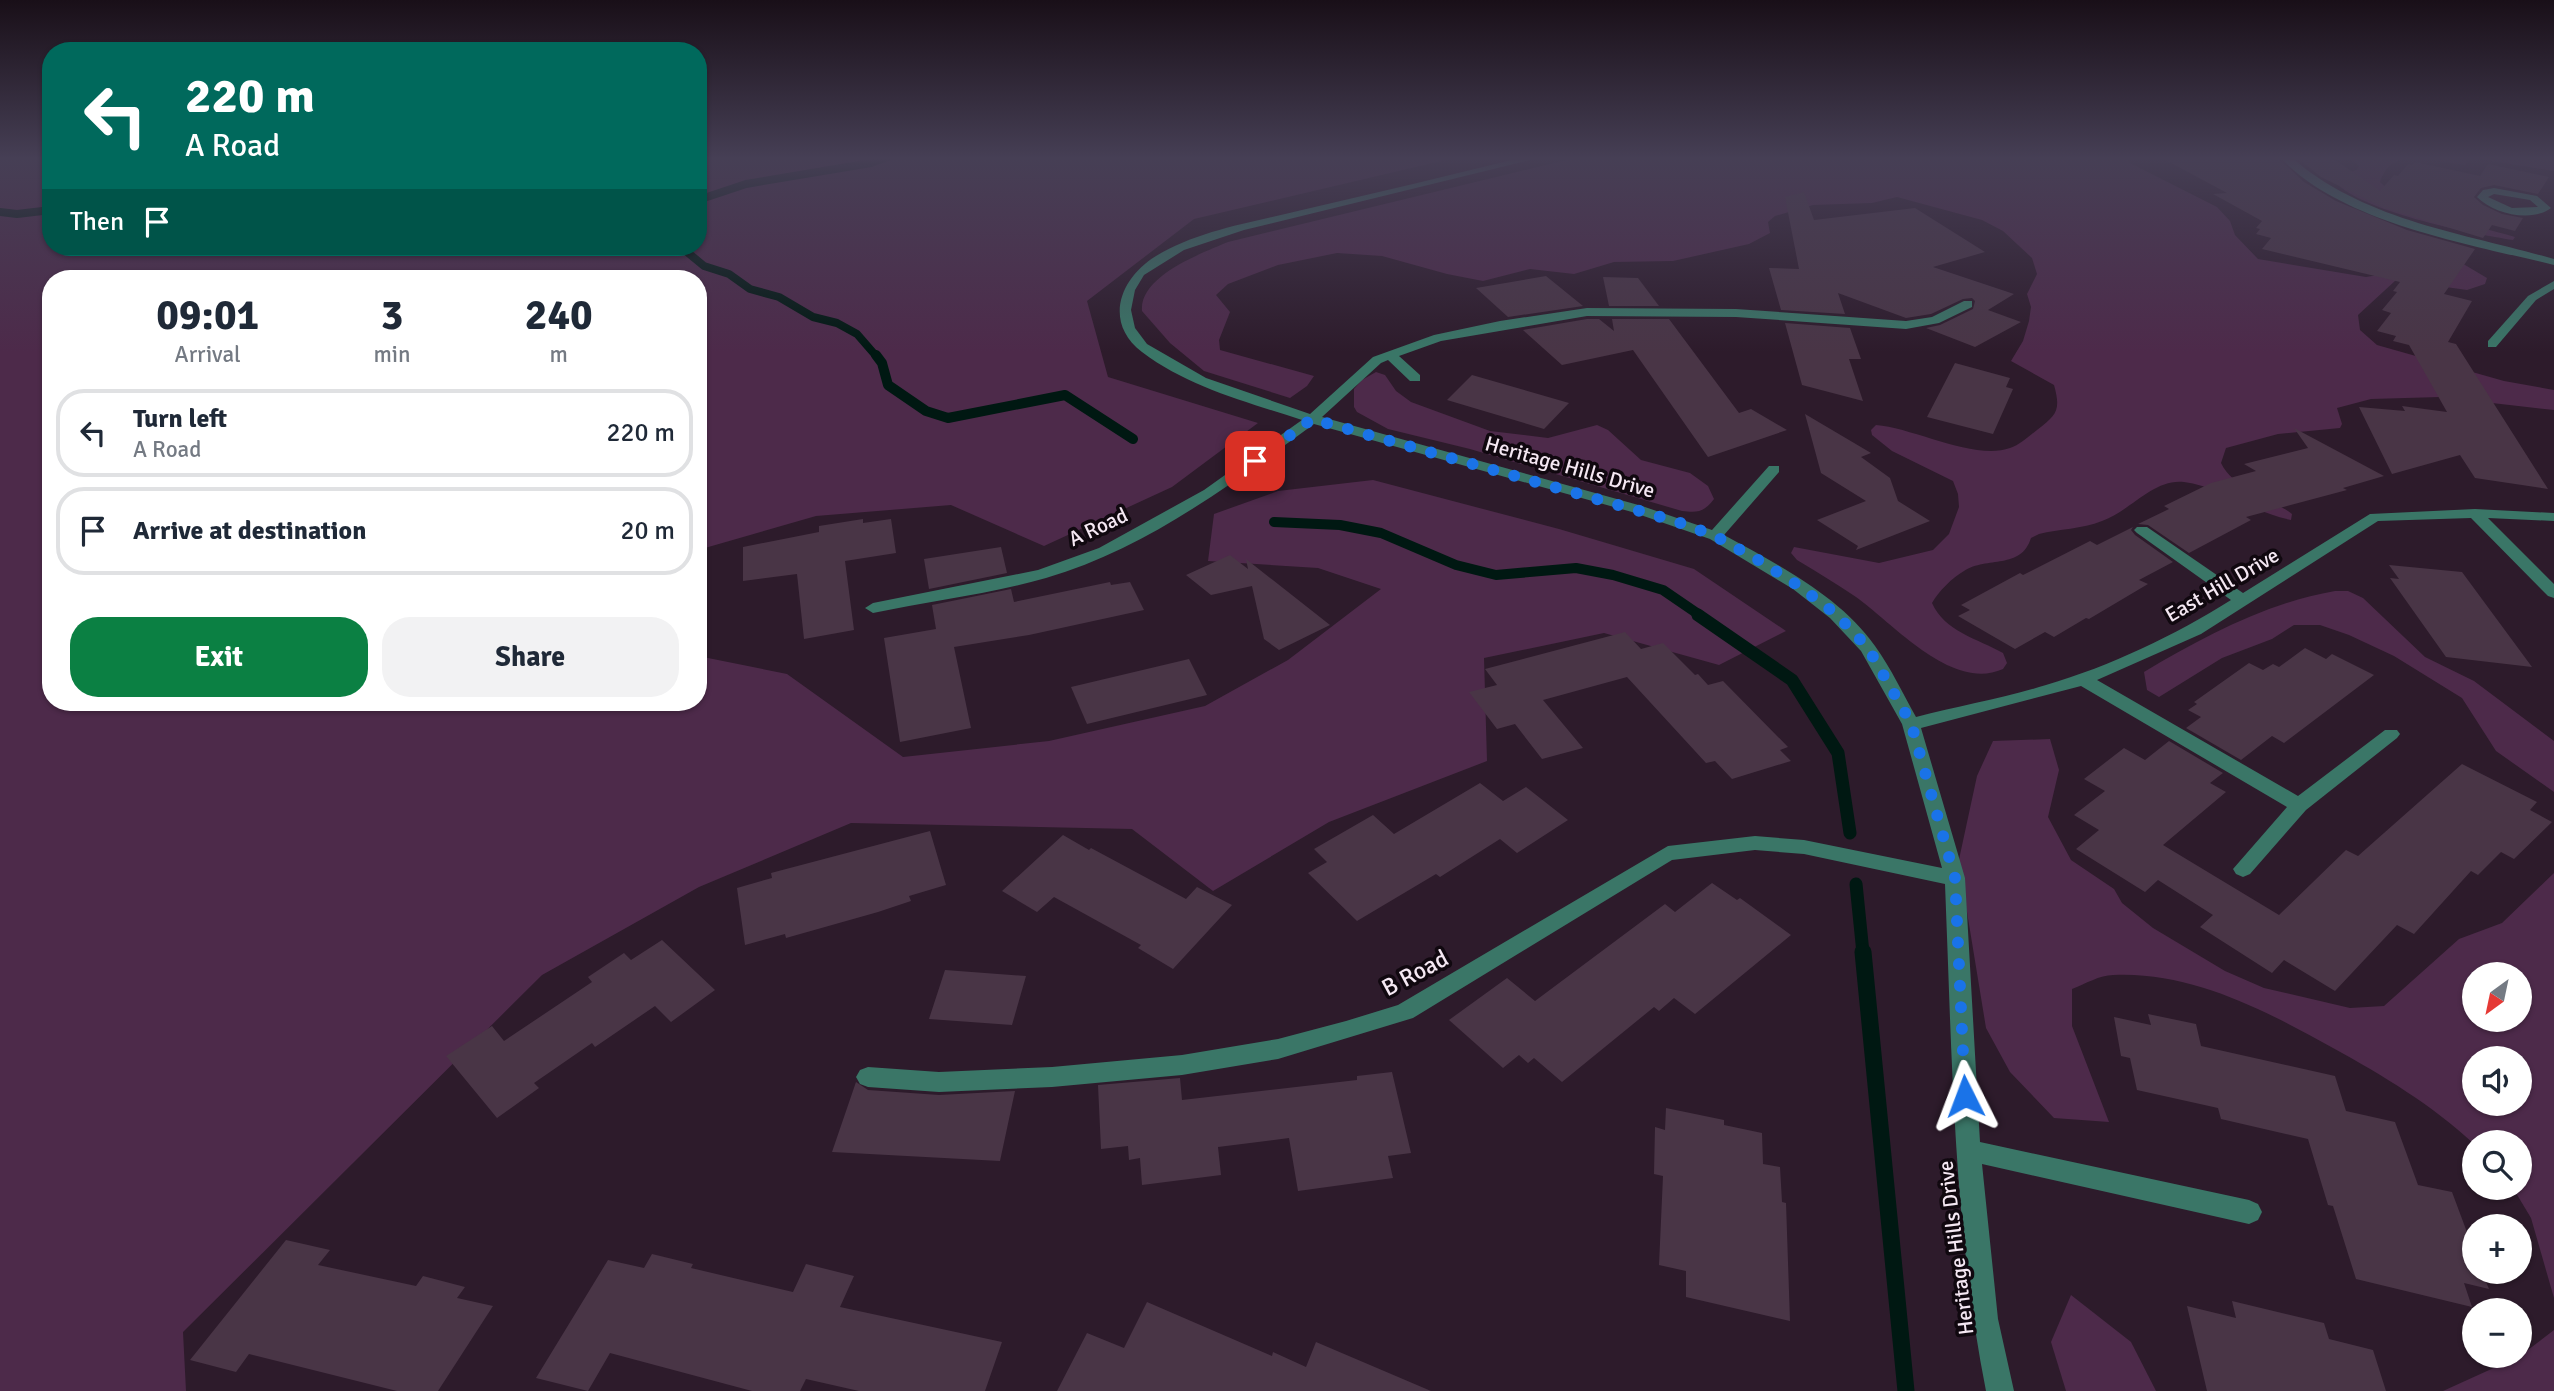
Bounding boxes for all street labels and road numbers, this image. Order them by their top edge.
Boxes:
street label: Heritage Hills Drive [1482,430,1658,504]
street label: A Road [1064,502,1132,552]
street label: East Hill Drive [2160,542,2284,628]
street label: B Road [1377,943,1453,1003]
street label: Heritage Hills Drive [1932,1159,1980,1337]

